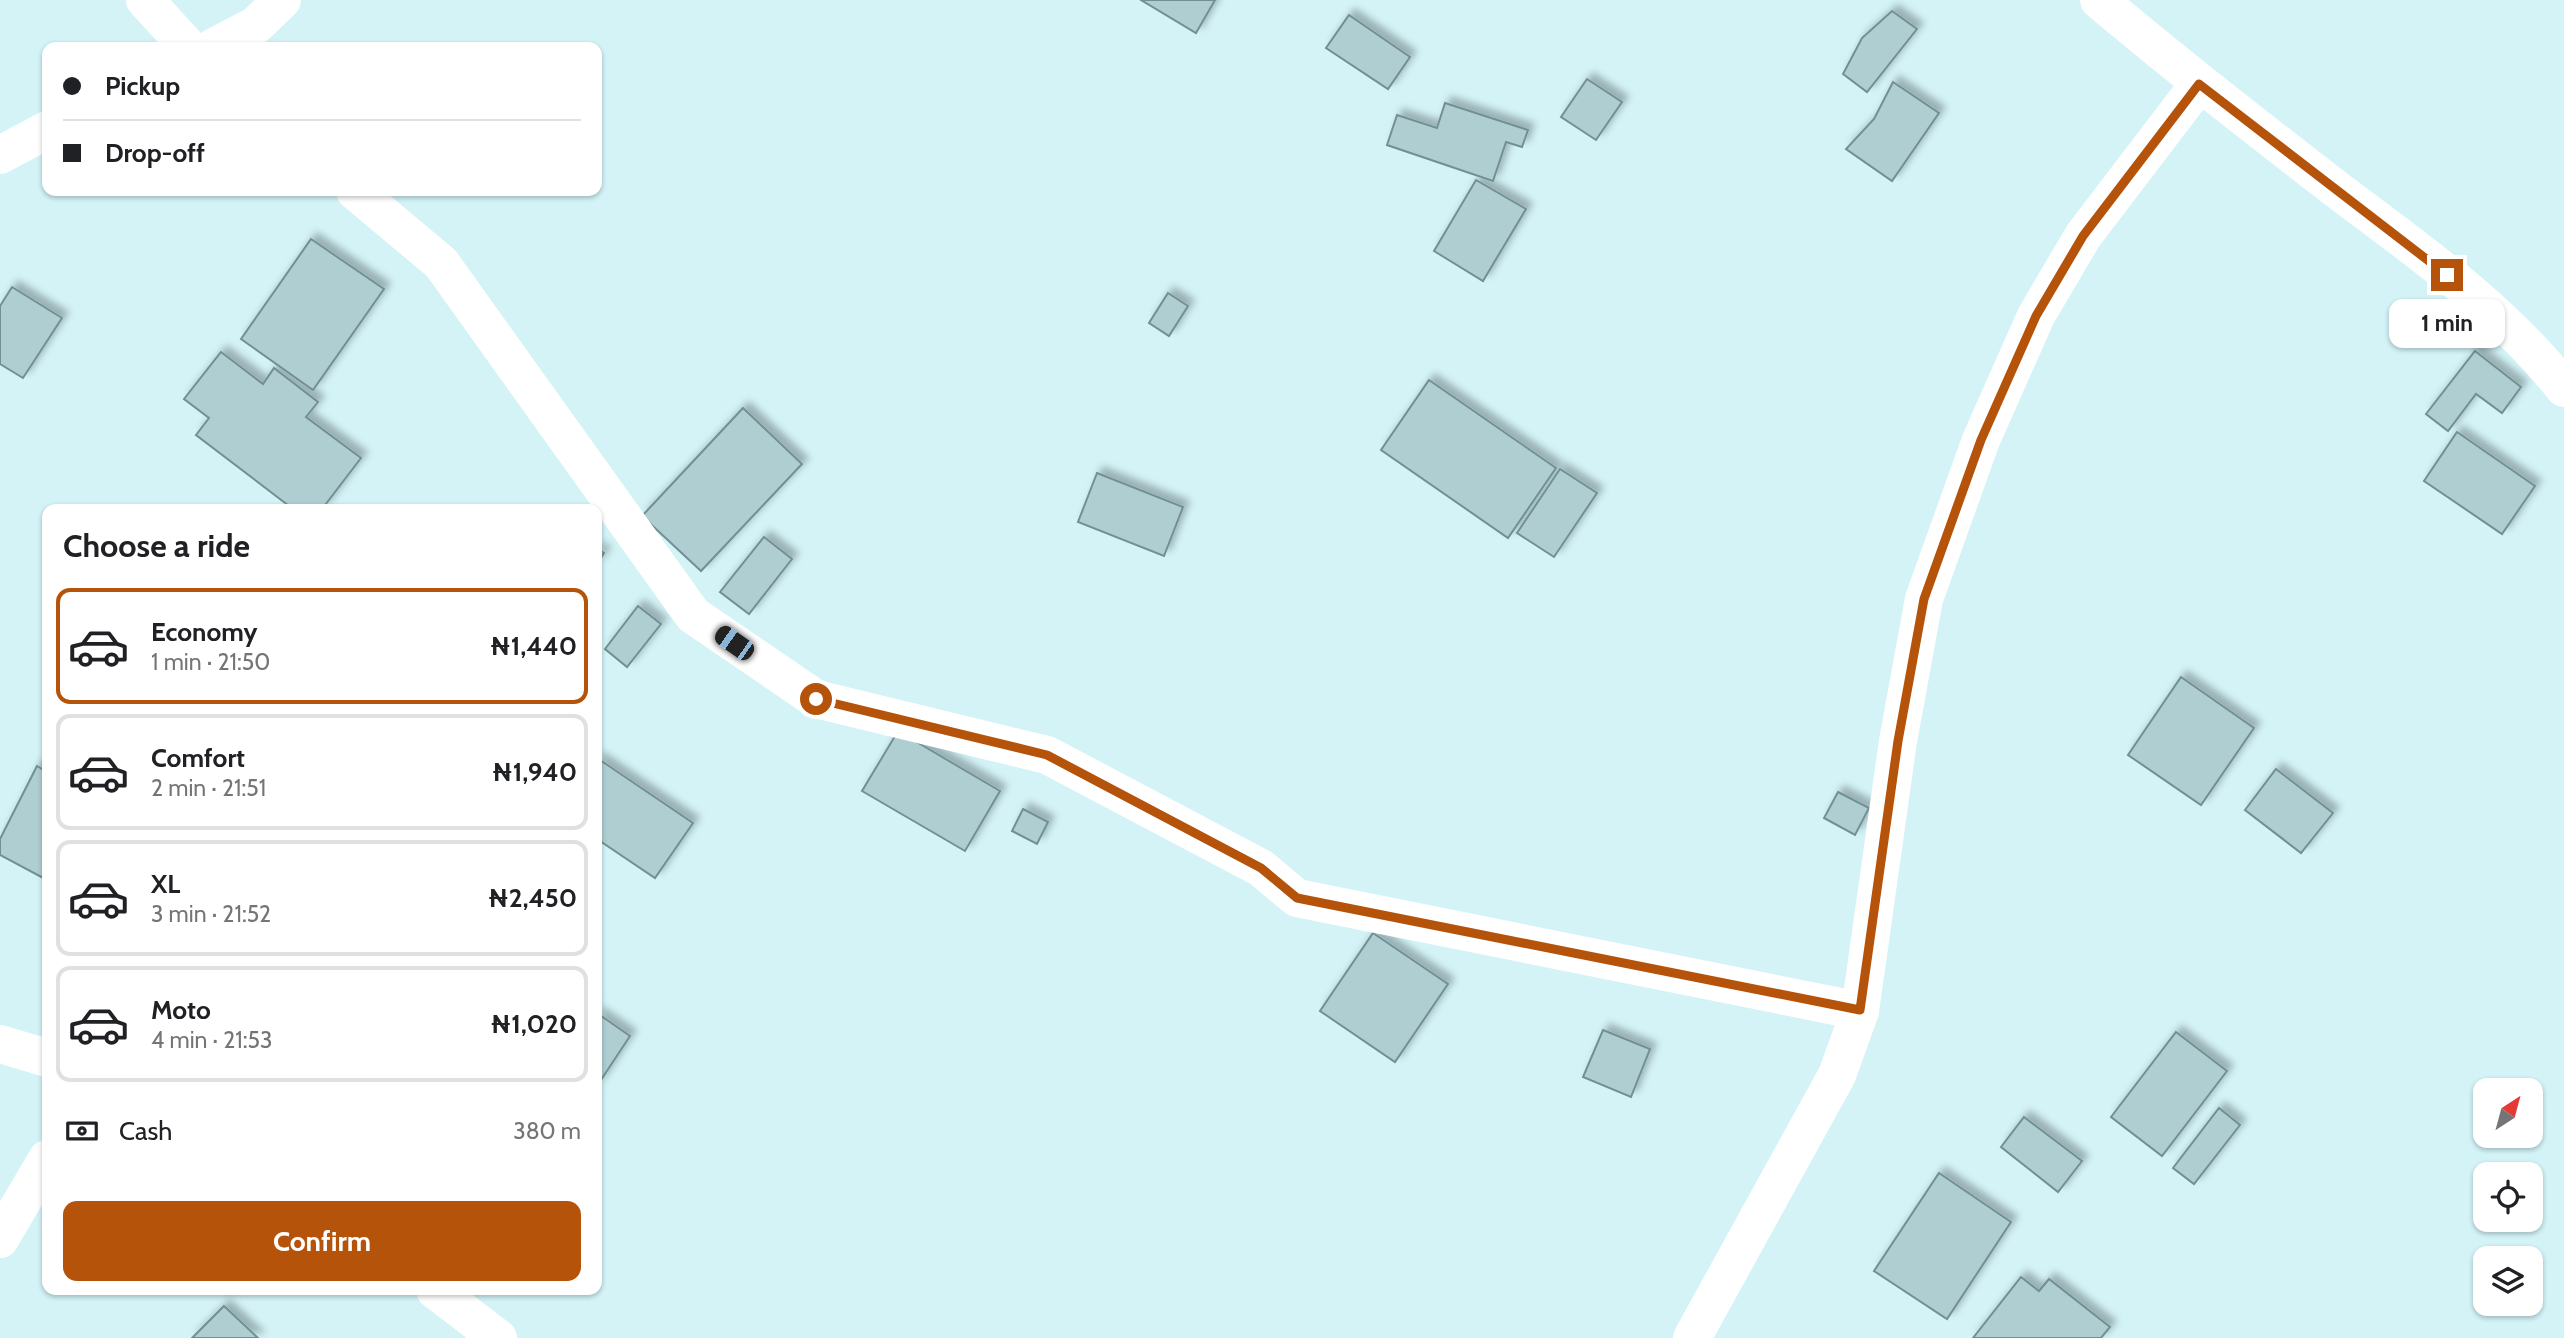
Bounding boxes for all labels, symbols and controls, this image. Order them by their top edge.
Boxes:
text: Pickup [105,70,180,102]
text: Drop-off [105,137,205,169]
route end [2431,259,2463,291]
callout: 1 min [2389,300,2505,348]
text: 1 min [2421,309,2473,337]
text: Choose a ride [63,526,250,565]
icon: car [67,615,130,678]
text: Economy [151,616,257,648]
car [711,622,758,664]
text: ₦1,440 [490,630,577,662]
text: 1 min · 21:50 [151,648,270,676]
route start [800,683,832,715]
icon: car [67,741,130,804]
text: Comfort [151,742,245,774]
text: ₦1,940 [492,756,577,788]
text: 2 min · 21:51 [151,774,266,802]
icon: car [67,867,130,930]
text: XL [151,868,180,900]
text: ₦2,450 [488,882,577,914]
text: 3 min · 21:52 [151,900,271,928]
icon: car [67,993,130,1056]
text: Moto [151,994,211,1026]
text: ₦1,020 [490,1008,577,1040]
text: 4 min · 21:53 [151,1026,272,1054]
north arrow [2473,1078,2543,1148]
map controls [2473,1078,2543,1316]
icon: cash [63,1112,101,1150]
text: Cash [119,1115,172,1147]
text: 380 m [513,1117,581,1145]
button: locate [2473,1162,2543,1232]
button: Confirm [63,1201,581,1281]
button: layers [2473,1246,2543,1316]

